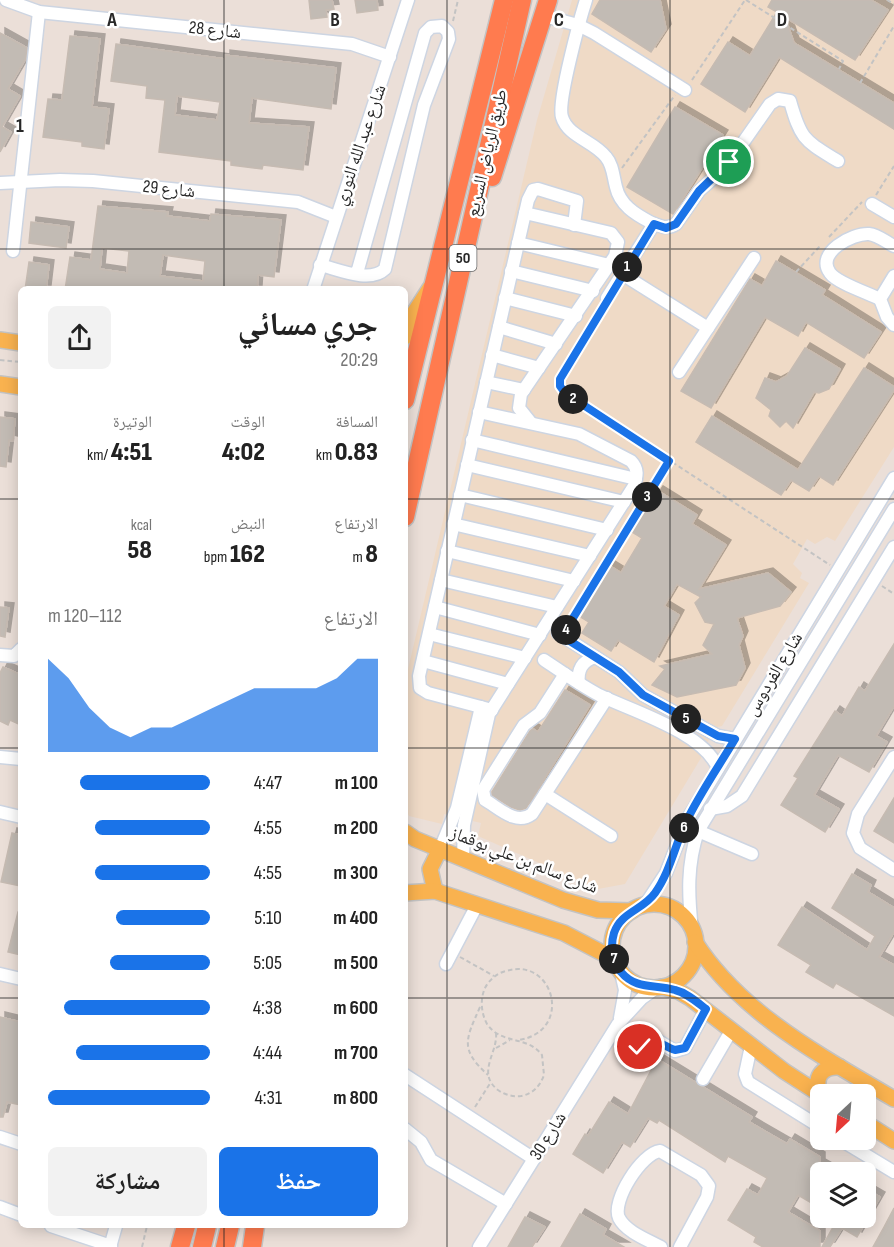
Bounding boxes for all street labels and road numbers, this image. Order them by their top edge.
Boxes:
street label: شارع 28 [188,17,242,43]
street label: شارع عبد الله النوري [330,82,394,209]
street label: طريق الرياض السريع [462,87,513,219]
street label: شارع 29 [142,176,196,202]
road number: 50 [450,245,476,271]
street label: شارع الفردوس [741,629,807,719]
street label: شارع سالم بن علي بوقماز [445,822,601,901]
street label: شارع 30 [525,1108,571,1164]

